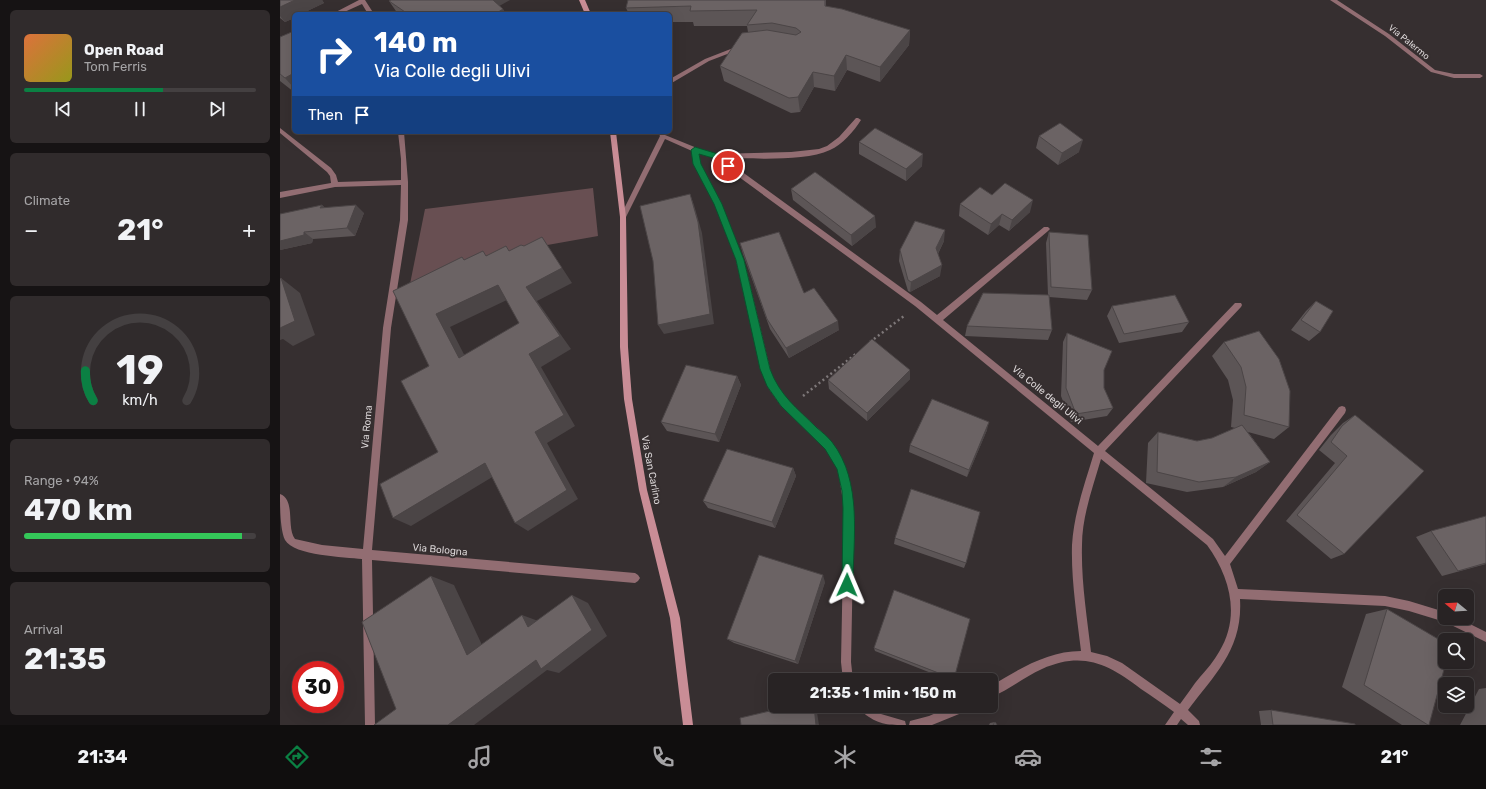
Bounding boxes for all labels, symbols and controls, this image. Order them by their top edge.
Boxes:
street label: Via Palermo [1387,22,1431,62]
text: 140 m [374,26,458,59]
icon: right [308,28,360,80]
text: Open Road [84,41,164,59]
text: Tom Ferris [84,59,147,74]
text: Via Colle degli Ulivi [374,60,530,82]
icon: previous [52,98,74,120]
icon: pause [129,98,151,120]
icon: next [206,98,228,120]
icon: arrive [351,104,373,126]
text: Then [308,106,343,124]
pin [711,149,745,183]
icon: arrive [717,155,739,177]
text: Climate [24,193,70,208]
text: 21° [117,212,164,248]
text: − [24,217,38,244]
text: + [242,217,256,244]
text: 19 [116,344,164,393]
street label: Via Colle degli Ulivi [1009,363,1085,427]
text: km/h [122,391,158,408]
street label: Via Roma [359,405,375,449]
street label: Via San Carlino [638,435,664,506]
text: Range · 94% [24,473,99,488]
text: 470 km [24,492,133,528]
street label: Via Bologna [412,542,468,558]
position arrow [826,564,868,606]
north arrow [1438,589,1474,625]
map controls [1438,589,1474,713]
text: Arrival [24,622,63,637]
button: search [1438,633,1474,669]
text: 21:35 [24,641,106,677]
speed limit sign: 30 [292,661,344,713]
button: layers [1438,677,1474,713]
text: 21:35 · 1 min · 150 m [810,684,956,702]
icon: directions [283,743,311,771]
icon: music [466,743,494,771]
icon: phone [649,743,677,771]
icon: climate [831,743,859,771]
icon: car [1014,743,1042,771]
icon: filters [1197,743,1225,771]
text: 21:34 [77,746,128,768]
text: 21° [1380,746,1408,768]

